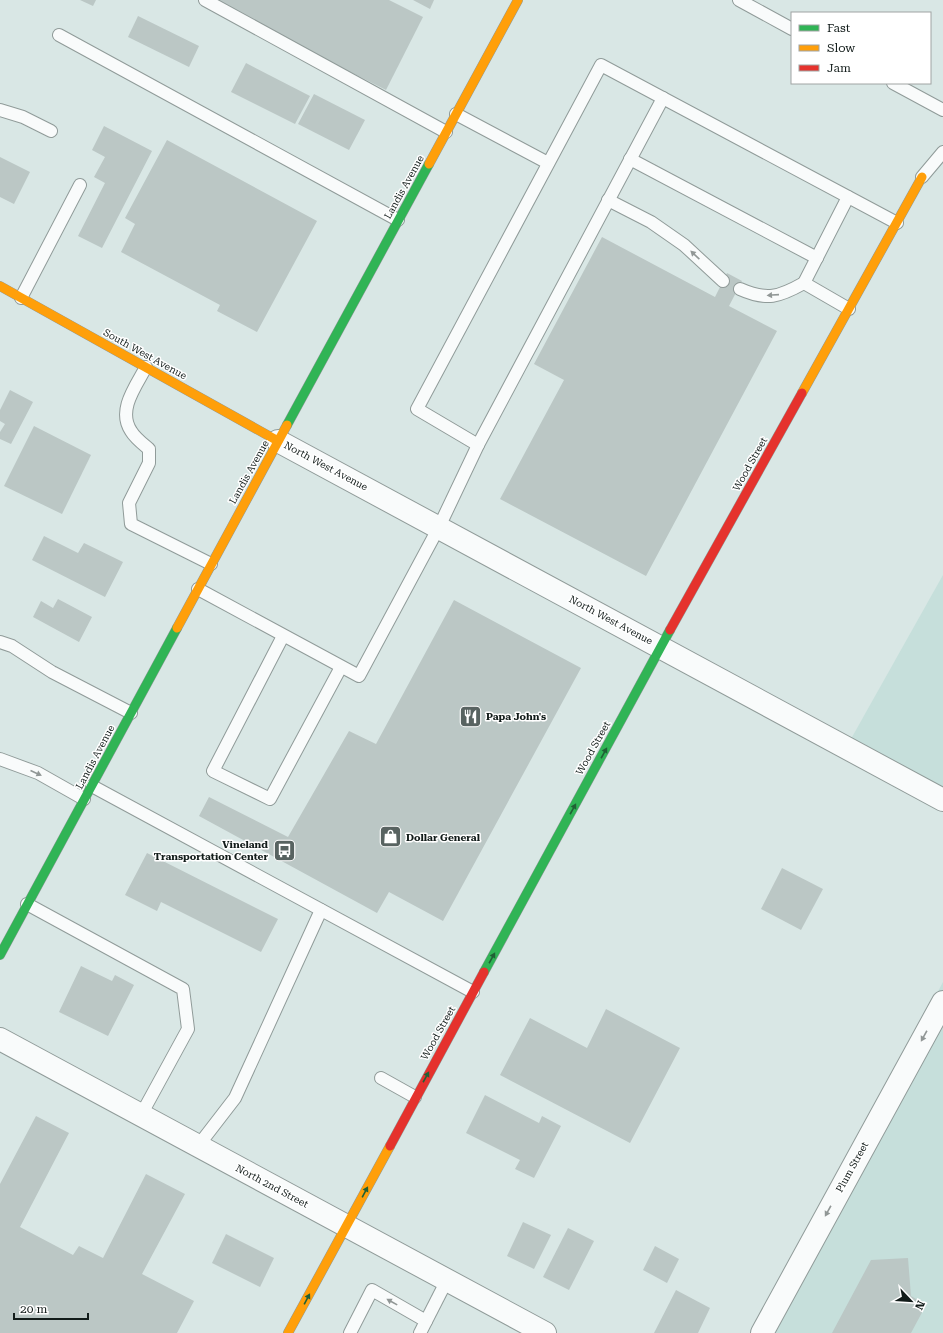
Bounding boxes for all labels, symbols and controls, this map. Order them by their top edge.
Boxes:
legend [791,12,931,84]
text: Fast [827,21,851,35]
text: Slow [827,41,855,55]
text: Jam [827,61,851,75]
street label: Landis Avenue [382,153,426,221]
one-way arrow [690,250,700,260]
one-way arrow [766,292,779,299]
street label: South West Avenue [101,327,189,382]
street label: Wood Street [731,435,769,493]
street label: Landis Avenue [227,438,271,506]
street label: North West Avenue [282,439,370,493]
street label: North West Avenue [567,593,655,647]
restaurant icon: Papa John's [458,703,484,729]
place label: Papa John's [486,711,546,722]
street label: Wood Street [574,719,612,777]
street label: Landis Avenue [73,723,117,791]
one-way arrow [600,747,607,759]
one-way arrow [31,771,43,777]
one-way arrow [569,803,576,815]
shop icon: Dollar General [377,824,403,850]
place label: Dollar General [406,832,481,843]
bus stop icon: Vineland Transportation Center [271,837,297,863]
place label: Vineland Transportation Center [154,839,268,862]
one-way arrow [488,952,495,964]
street label: Wood Street [419,1004,457,1062]
one-way arrow [921,1030,928,1042]
one-way arrow [423,1072,429,1083]
street label: Plum Street [834,1140,871,1194]
street label: North 2nd Street [234,1162,310,1210]
one-way arrow [361,1186,368,1198]
one-way arrow [825,1206,832,1217]
north arrow [891,1281,931,1321]
one-way arrow [304,1293,310,1305]
scale bar [14,1295,88,1321]
one-way arrow [386,1298,398,1305]
text: N [912,1298,927,1312]
text: 20 m [20,1302,47,1316]

